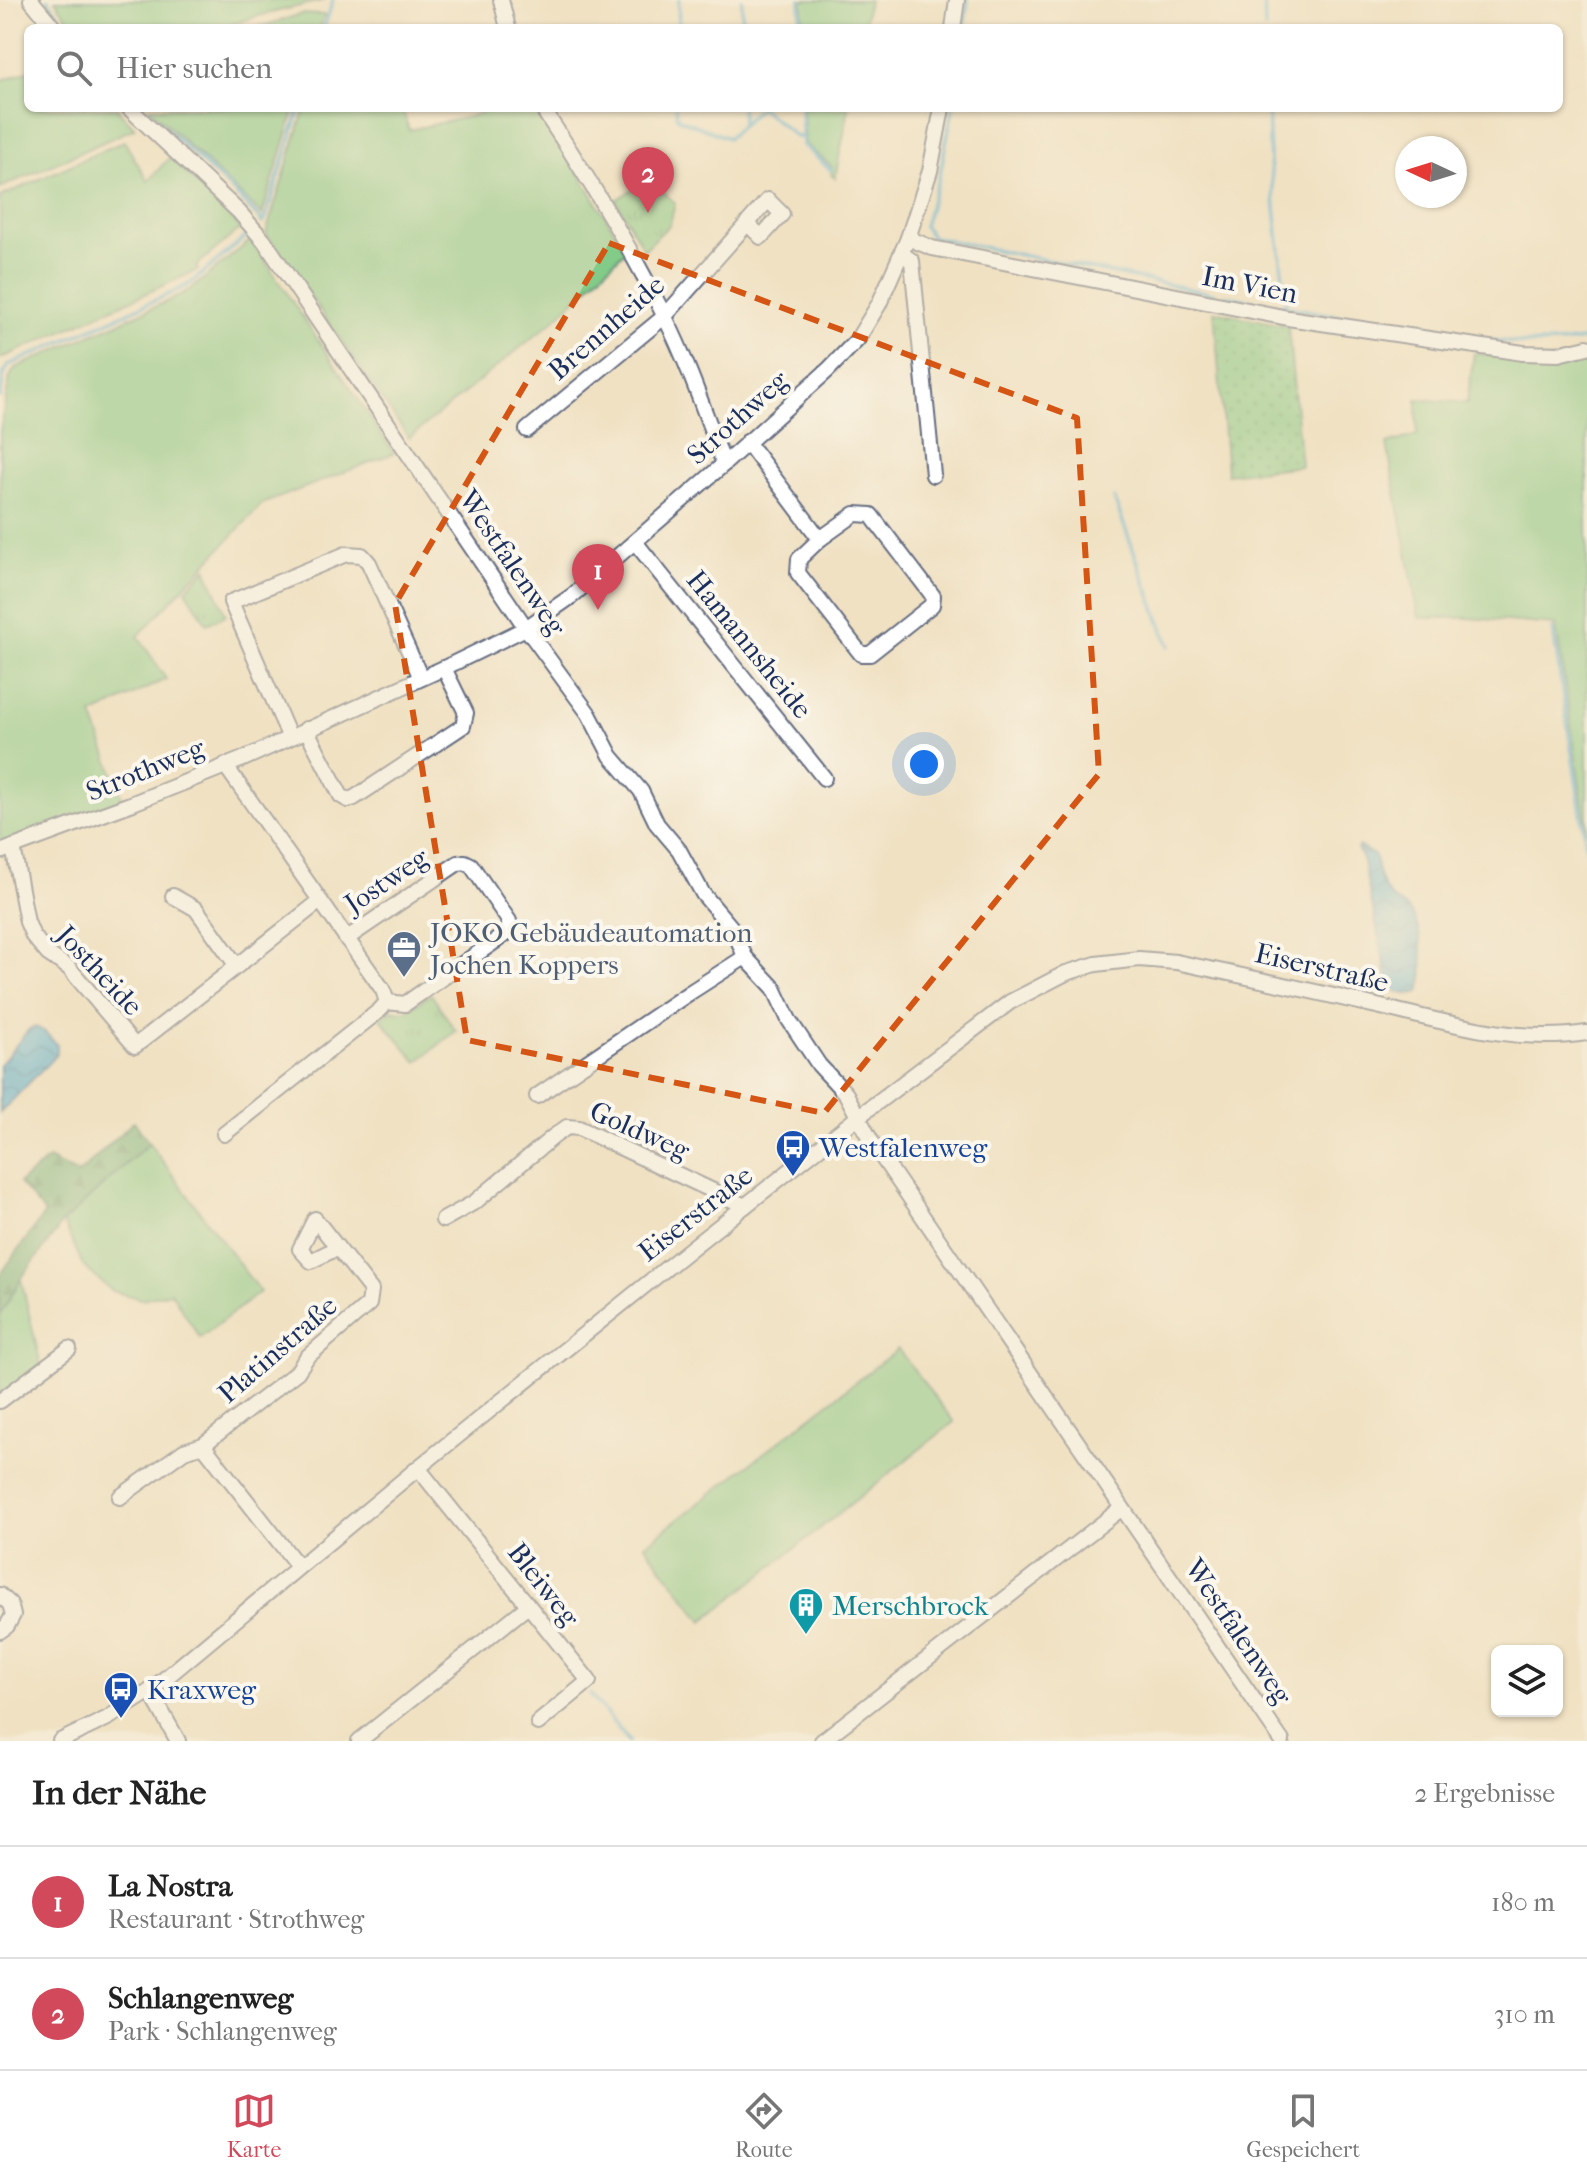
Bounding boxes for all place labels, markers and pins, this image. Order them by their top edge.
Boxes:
pin: 2 [622,147,674,213]
pin: 1 [572,544,624,610]
place label: JOKO Gebäudeautomation Jochen Koppers [428,916,753,981]
office icon: JOKO Gebäudeautomation Jochen Koppers [385,929,423,979]
bus stop icon: Westfalenweg [774,1128,812,1178]
place label: Westfalenweg [818,1131,988,1164]
building icon: Merschbrock [787,1586,825,1636]
place label: Merschbrock [832,1589,989,1622]
bus stop icon: Kraxweg [102,1670,140,1720]
place label: Kraxweg [147,1673,257,1706]

